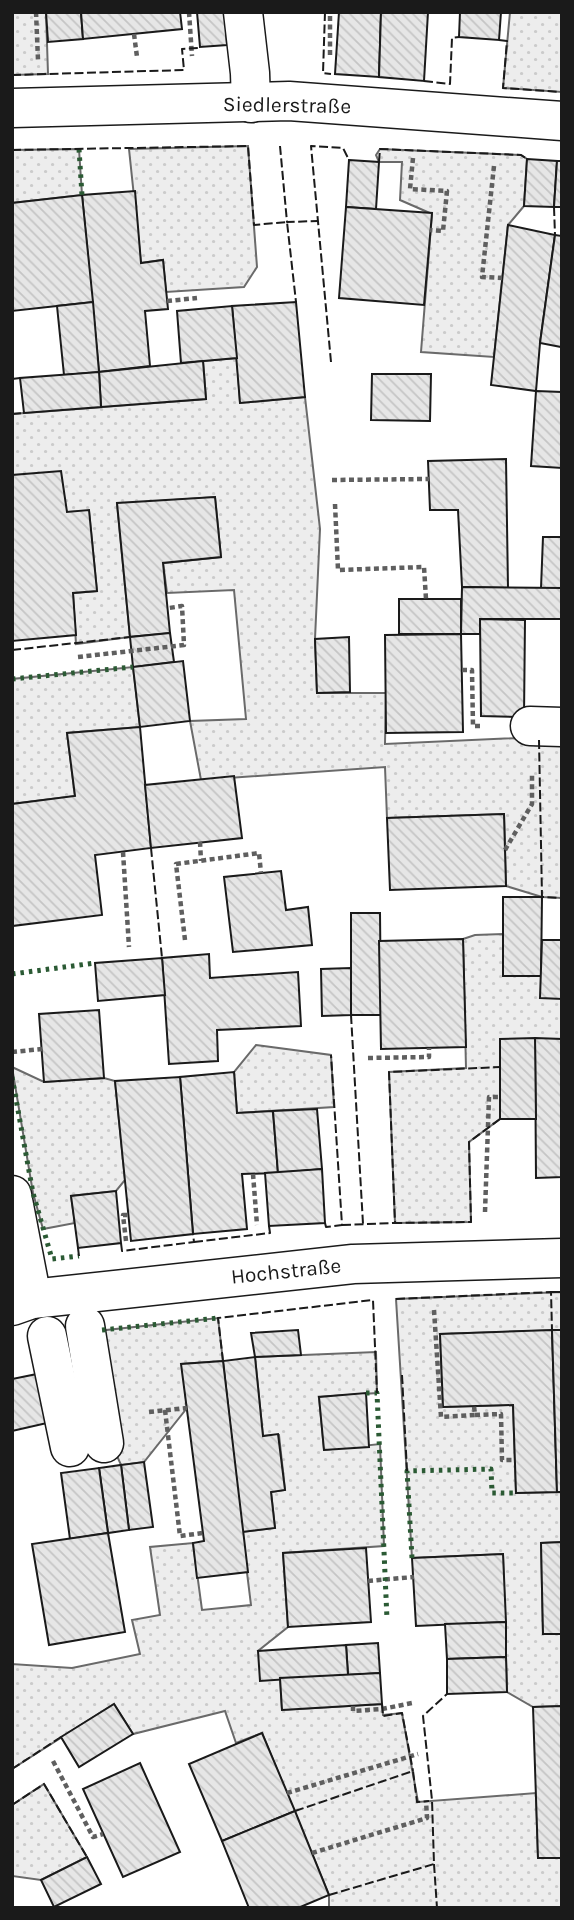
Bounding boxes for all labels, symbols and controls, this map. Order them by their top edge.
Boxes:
street label: Siedlerstraße [223,92,351,118]
street label: Hochstraße [230,1253,342,1289]

